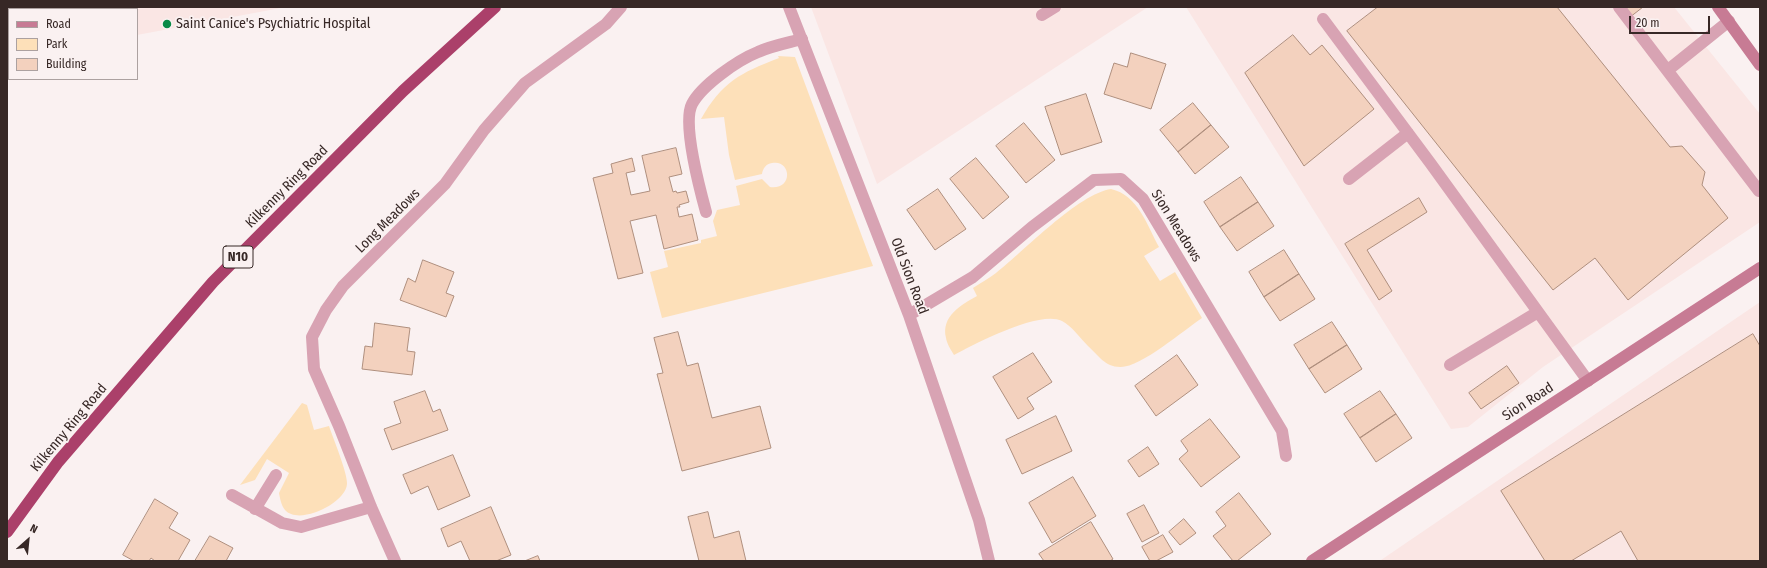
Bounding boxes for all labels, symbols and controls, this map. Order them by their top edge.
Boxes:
legend [8,8,138,80]
scale bar [1631,8,1712,34]
place label: Saint Canice's Psychiatric Hospital [176,16,370,32]
text: 20 m [1636,16,1660,30]
text: Road [46,17,71,31]
marker: Saint Canice's Psychiatric Hospital [161,18,173,30]
text: Park [46,37,67,51]
text: Building [46,57,86,71]
street label: Kilkenny Ring Road [242,142,332,232]
street label: Long Meadows [352,185,424,257]
street label: Sion Meadows [1147,187,1205,265]
street label: Old Sion Road [887,235,931,317]
road number: N10 [223,246,253,268]
street label: Sion Road [1499,379,1557,425]
street label: Kilkenny Ring Road [27,381,111,475]
north arrow [8,520,48,560]
text: N [28,522,40,536]

